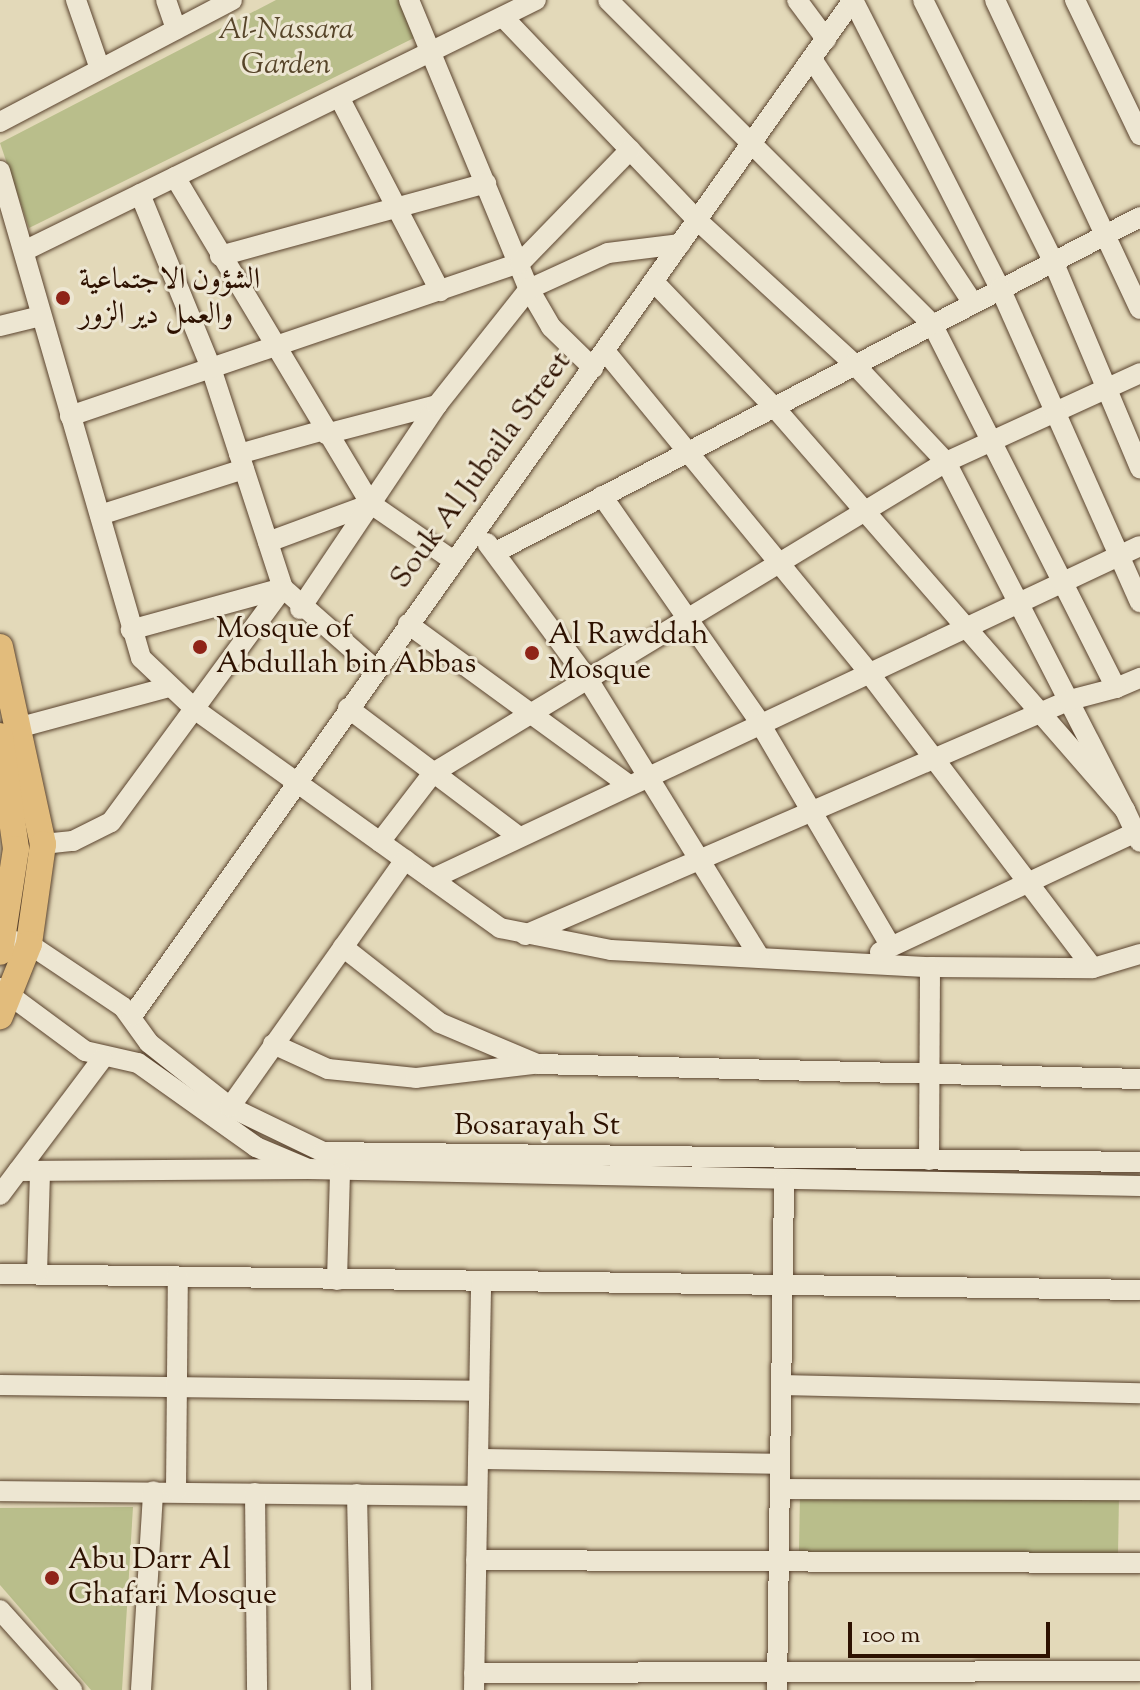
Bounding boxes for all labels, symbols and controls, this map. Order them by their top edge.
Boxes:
park label: Al-Nassara Garden [218,13,354,84]
place label: الشؤون الاجتماعية والعمل دير الزور [79,263,260,334]
marker: الشؤون الاجتماعية والعمل دير الزور [54,289,72,307]
street label: Souk Al Jubaila Street [384,346,580,596]
place label: Mosque of Abdullah bin Abbas [216,612,476,682]
place label: Al Rawddah Mosque [548,618,709,688]
marker: Mosque of Abdullah bin Abbas [191,638,209,656]
marker: Al Rawddah Mosque [523,644,541,662]
street label: Bosarayah St [454,1109,620,1145]
place label: Abu Darr Al Ghafari Mosque [68,1543,277,1614]
marker: Abu Darr Al Ghafari Mosque [43,1569,61,1587]
scale bar [852,1606,1054,1656]
text: 100 m [862,1619,920,1653]

